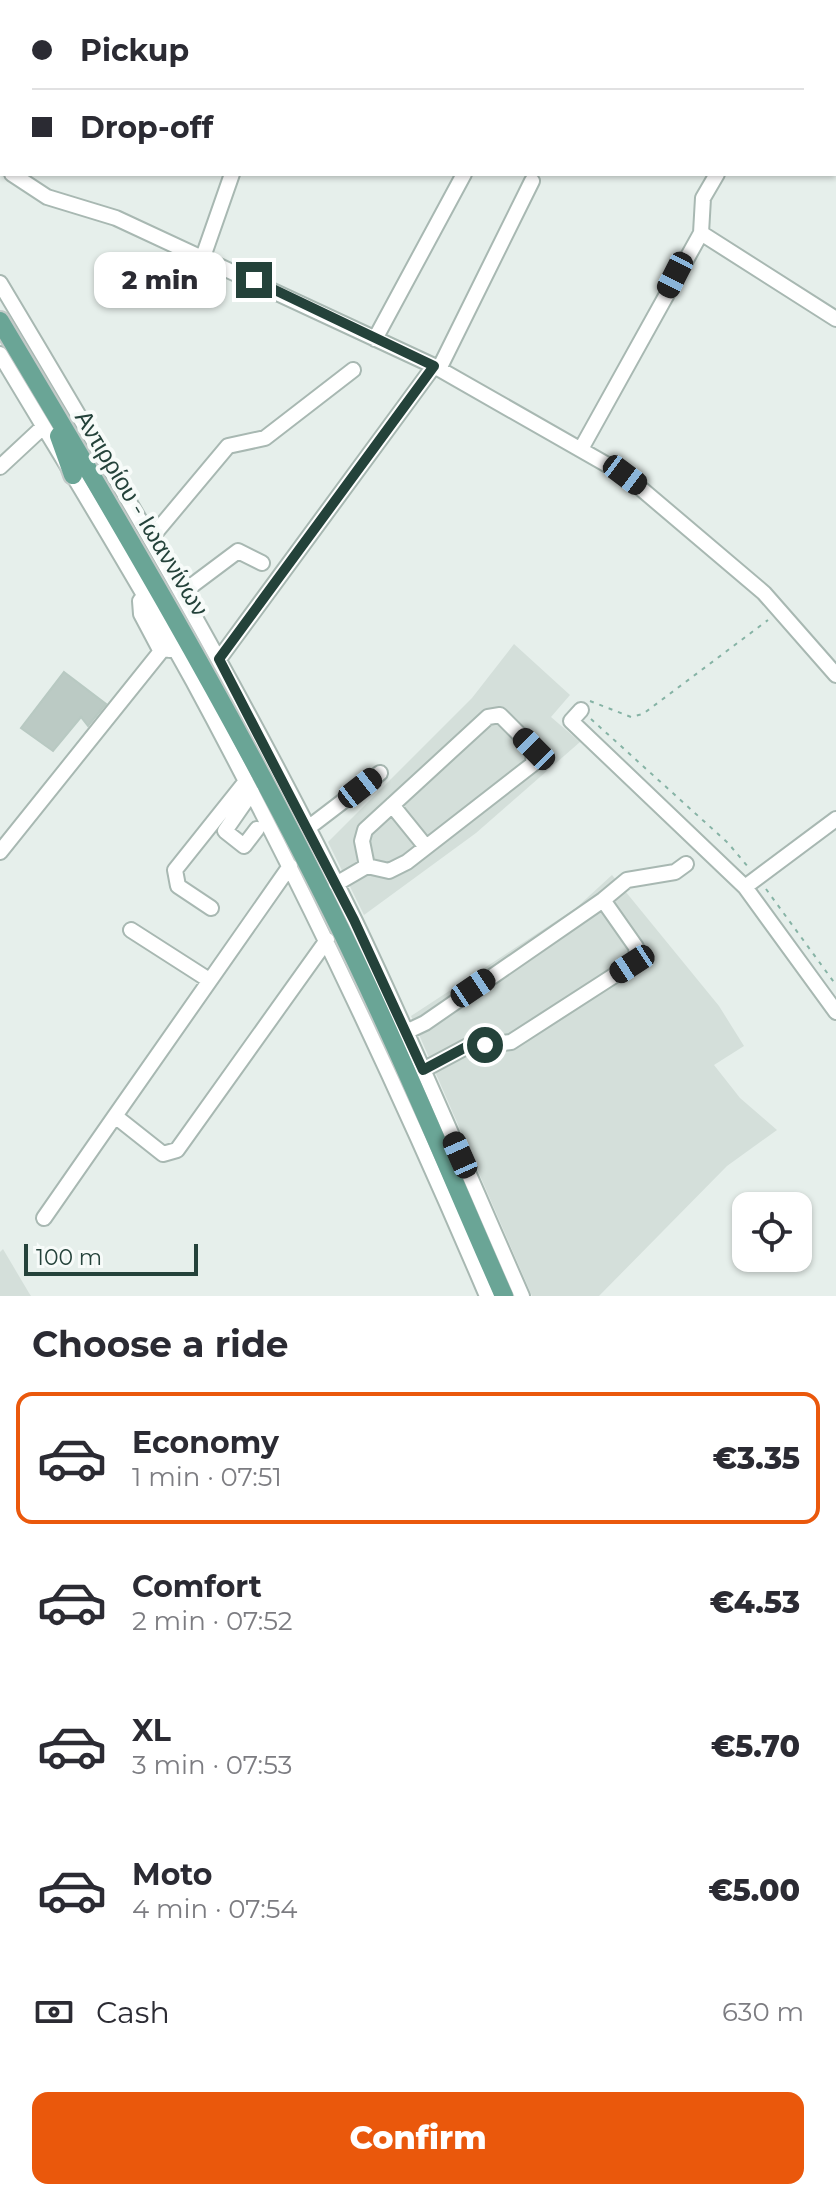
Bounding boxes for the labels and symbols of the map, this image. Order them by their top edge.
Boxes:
car [653,248,697,302]
callout: 2 min [94,252,226,308]
route end [236,262,272,298]
street label: Αντιρρίου - Ιωαννίνων [69,405,215,621]
car [599,451,651,499]
car [509,724,559,774]
car [334,764,386,812]
car [605,941,659,987]
car [446,965,500,1011]
route start [467,1027,503,1063]
car [439,1128,481,1182]
scale bar [24,1240,198,1276]

